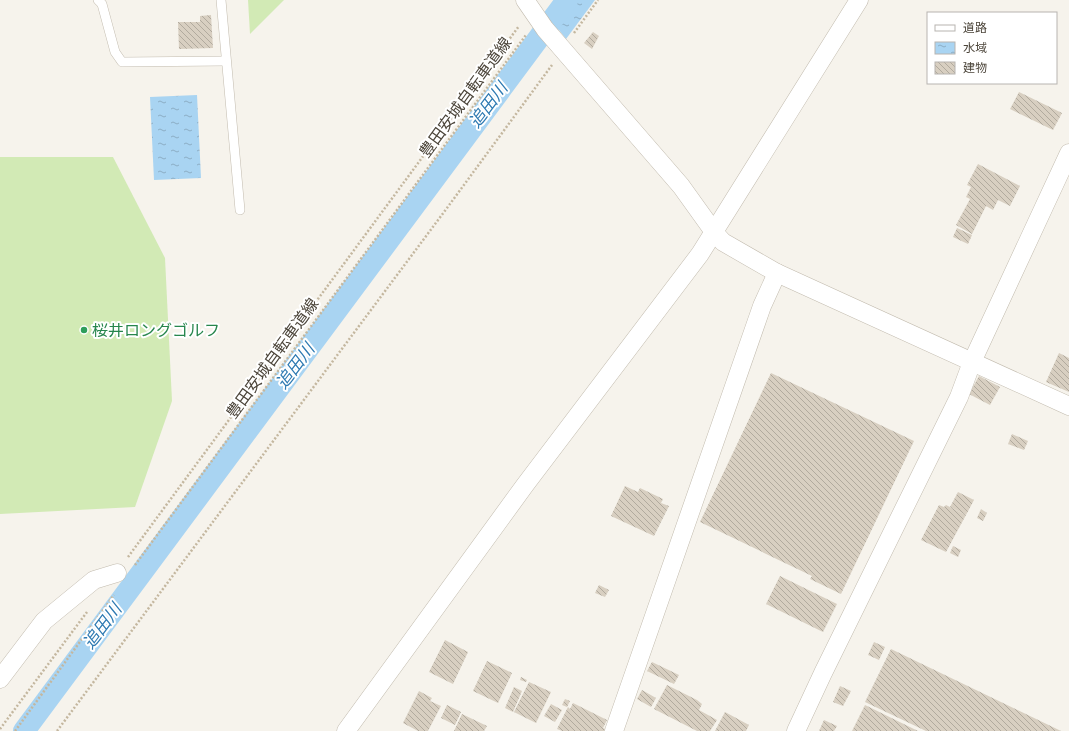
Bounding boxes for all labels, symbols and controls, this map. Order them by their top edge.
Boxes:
legend [927,12,1057,84]
text: 道路 [963,21,987,34]
street label: 豊田安城自転車道線 [416,34,515,161]
text: 水域 [963,42,987,54]
text: 建物 [963,61,987,74]
water label: 追田川 [465,78,512,131]
street label: 豊田安城自転車道線 [223,295,322,422]
place label: 桜井ロングゴルフ [92,322,220,339]
marker: 桜井ロングゴルフ [79,325,89,335]
water label: 追田川 [272,339,319,392]
water label: 追田川 [79,599,126,652]

